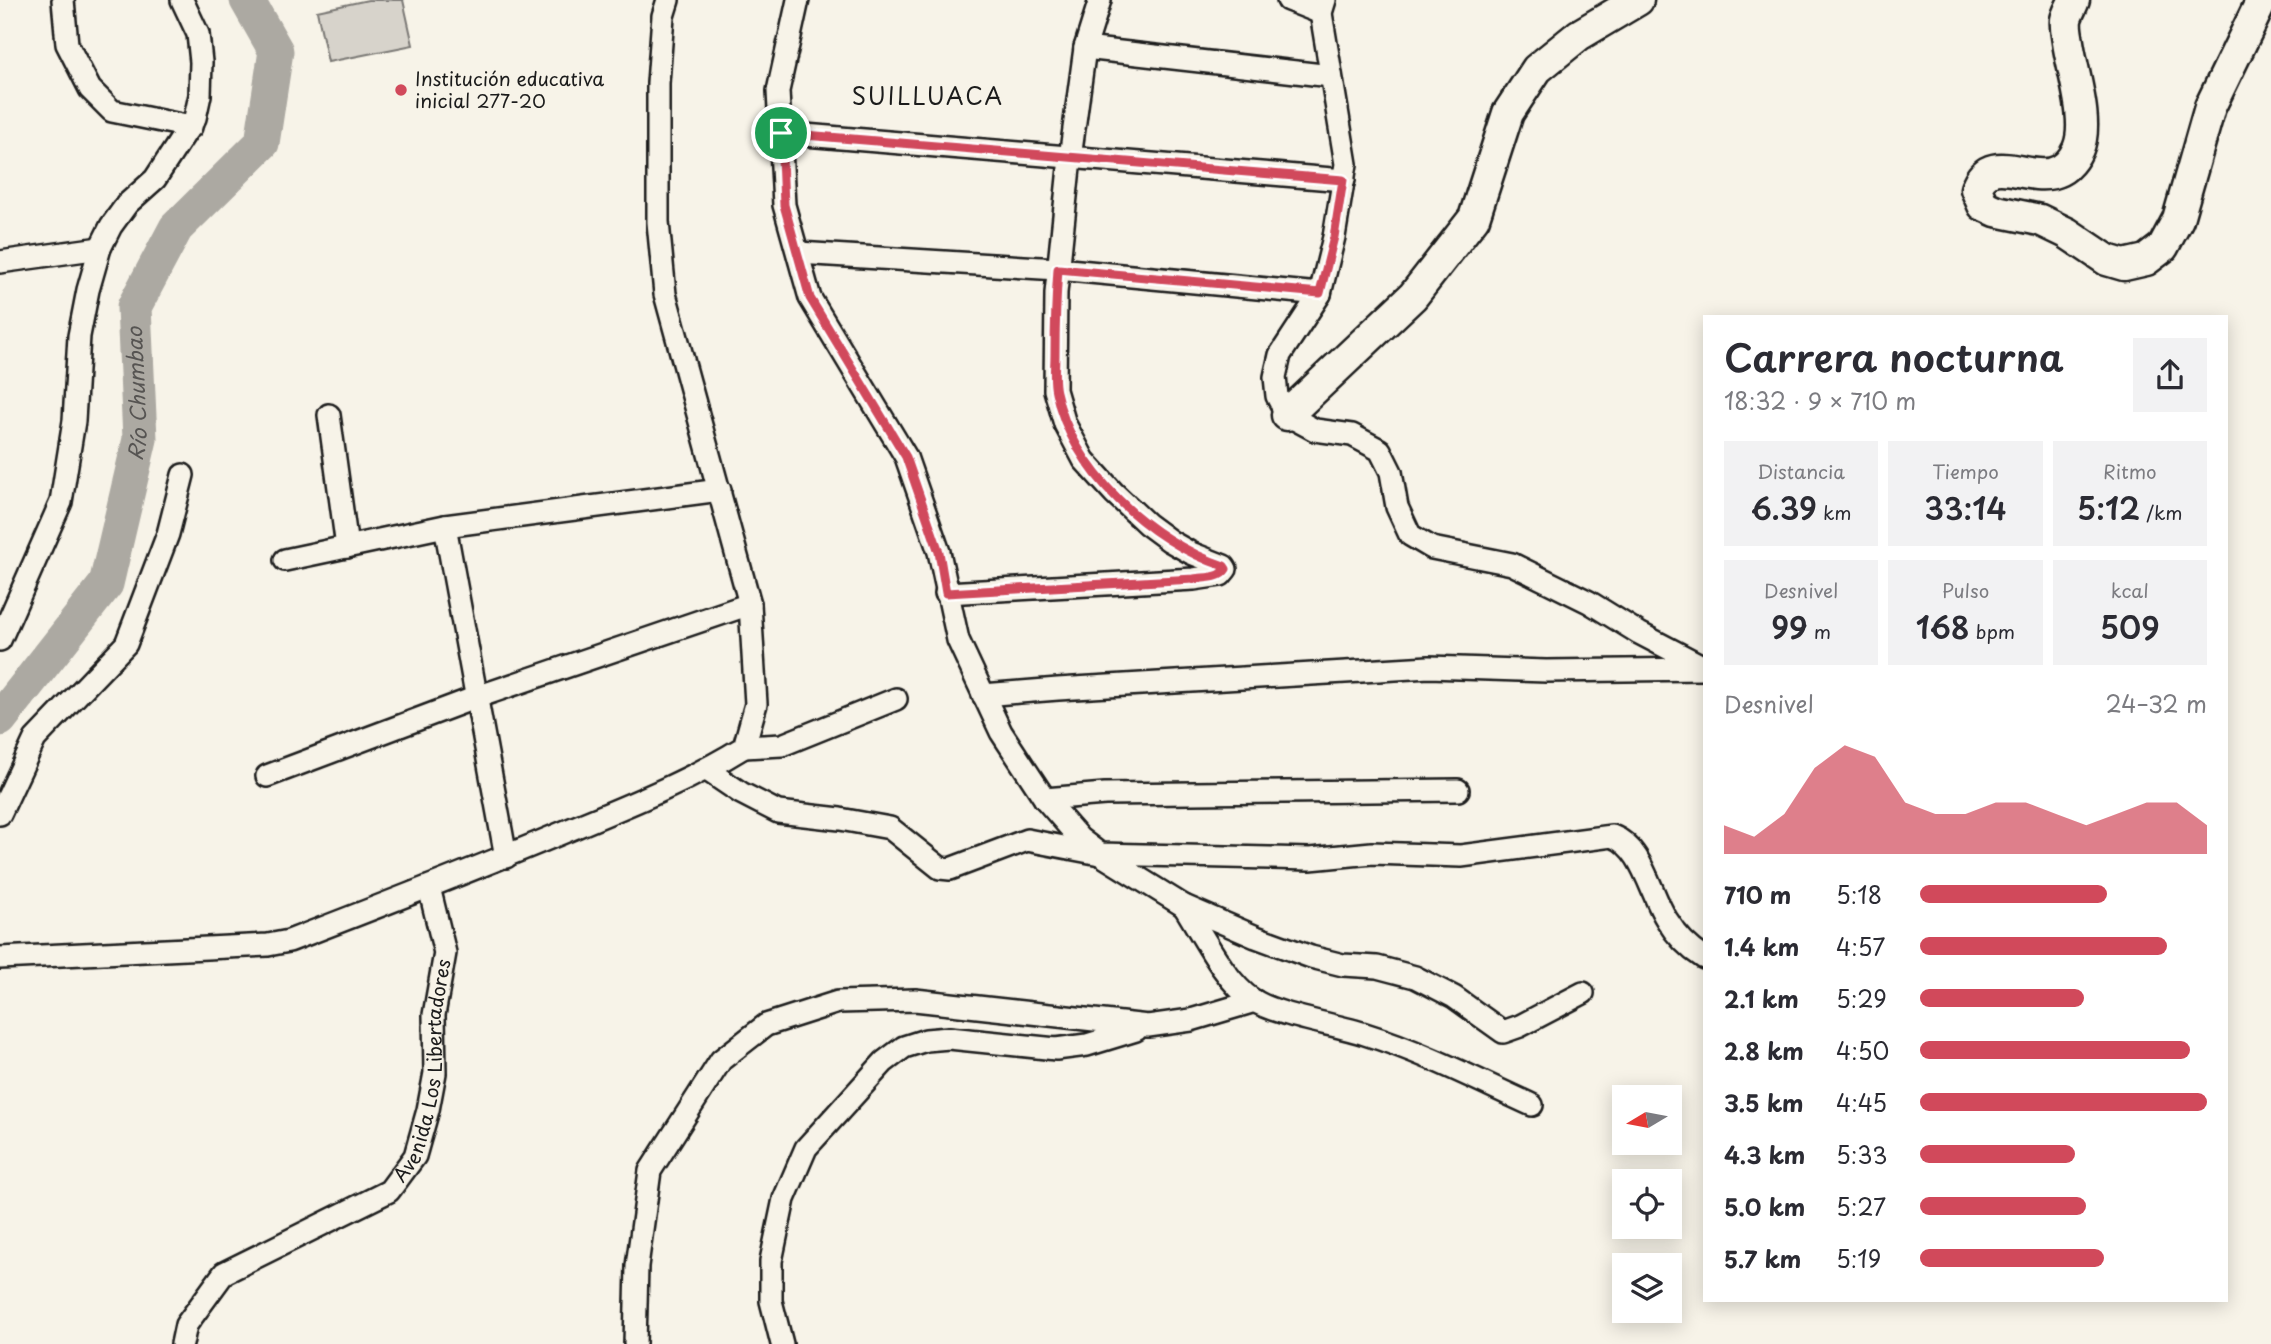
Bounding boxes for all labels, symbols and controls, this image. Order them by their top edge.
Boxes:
place label: Institución educativa inicial 277-20 [415,64,604,114]
district label: SUILLUACA [852,78,1004,113]
marker: Institución educativa inicial 277-20 [393,82,409,98]
pin [751,103,811,163]
icon: arrive [762,114,800,152]
water label: Río Chumbao [117,325,154,463]
text: Carrera nocturna [1724,328,2064,385]
button: share [2133,338,2207,412]
text: 18:32 · 9 × 710 m [1724,383,1916,418]
text: Distancia [1757,457,1845,485]
text: Tiempo [1932,457,1999,485]
text: Ritmo [2103,457,2157,485]
text: 6.39 [1751,485,1817,530]
text: 33:14 [1924,485,2007,530]
text: 5:12 [2077,485,2140,530]
text: km [1817,498,1852,526]
text: /km [2140,498,2183,526]
text: Desnivel [1764,576,1838,604]
text: Pulso [1942,576,1989,604]
text: kcal [2111,576,2149,604]
text: 99 [1771,604,1808,649]
text: 168 [1916,604,1970,649]
text: 509 [2100,604,2160,649]
text: m [1808,617,1831,645]
text: bpm [1970,617,2015,645]
text: Desnivel [1724,686,1814,721]
text: 24–32 m [2106,686,2207,721]
text: 710 m [1724,877,1791,912]
text: 5:18 [1836,877,1882,912]
text: 1.4 km [1724,929,1799,964]
text: 4:57 [1836,929,1885,964]
street label: Avenida Los Libertadores [385,957,457,1187]
text: 2.1 km [1724,981,1799,1016]
text: 5:29 [1836,981,1887,1016]
text: 2.8 km [1724,1033,1804,1068]
text: 4:50 [1836,1033,1889,1068]
north arrow [1612,1085,1682,1155]
map controls [1612,1085,1682,1323]
text: 3.5 km [1724,1085,1804,1120]
text: 4:45 [1836,1085,1887,1120]
text: 4.3 km [1724,1137,1805,1172]
text: 5:33 [1836,1137,1888,1172]
button: locate [1612,1169,1682,1239]
text: 5.0 km [1724,1189,1805,1224]
text: 5:27 [1836,1189,1886,1224]
text: 5.7 km [1724,1241,1801,1276]
text: 5:19 [1836,1241,1881,1276]
button: layers [1612,1253,1682,1323]

